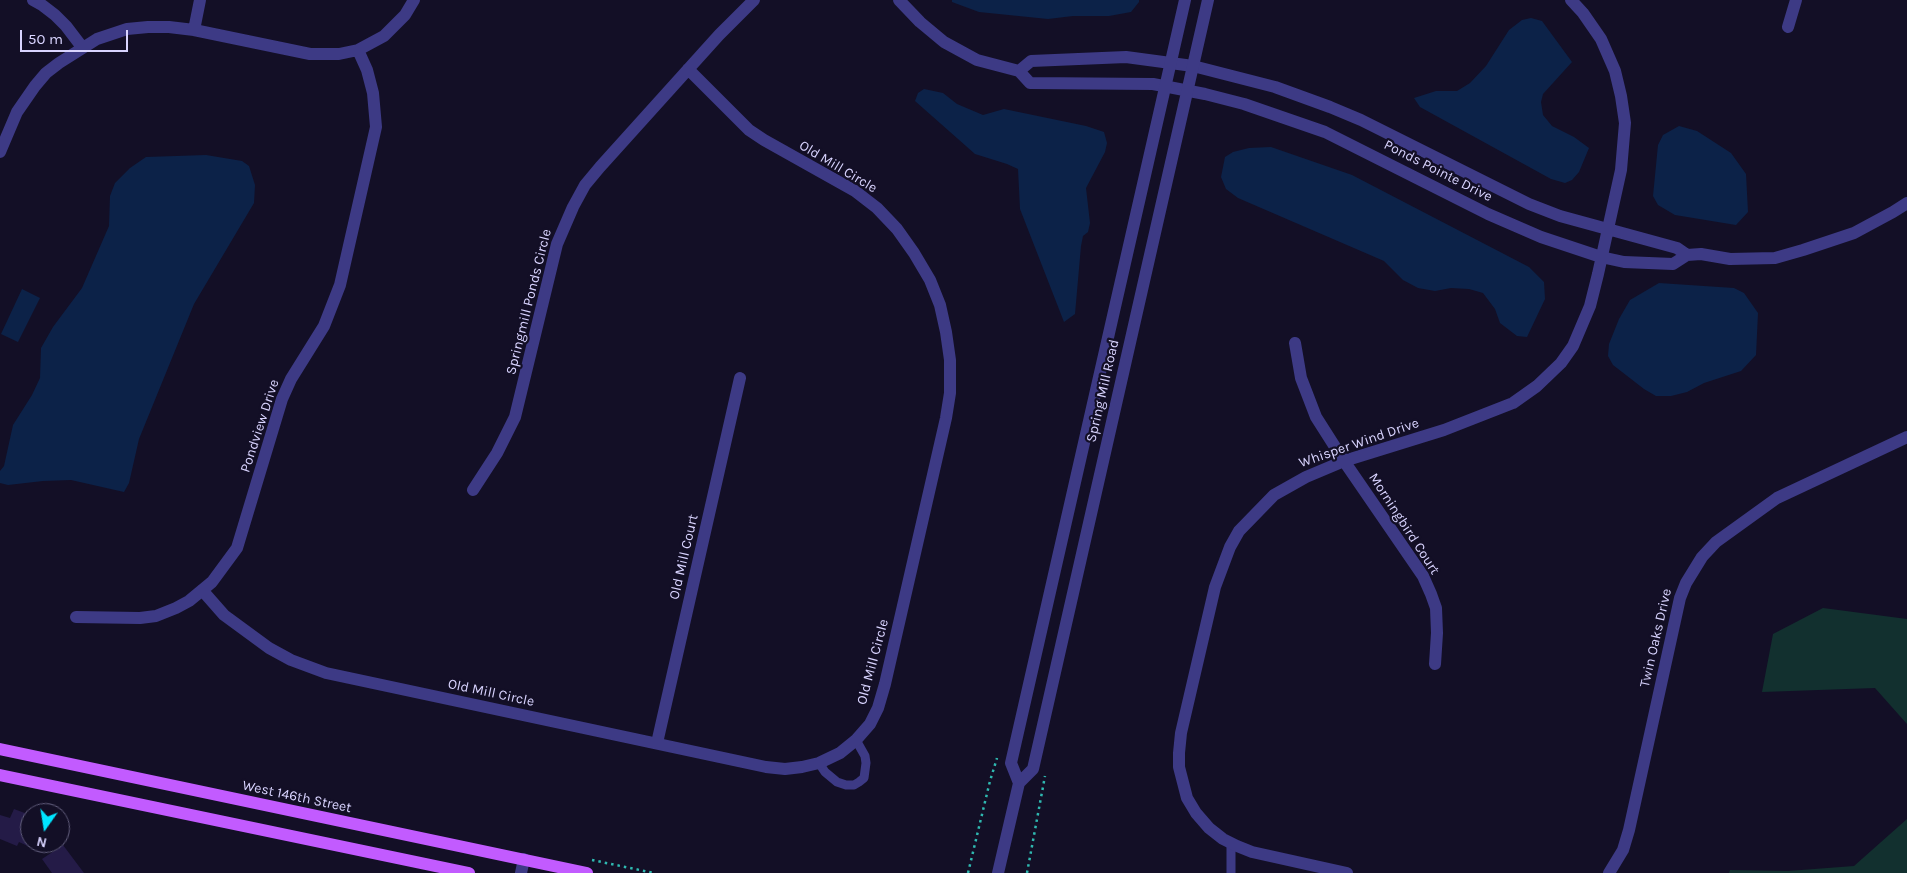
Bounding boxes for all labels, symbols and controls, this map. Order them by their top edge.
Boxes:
scale bar [22,20,130,52]
text: 50 m [28,30,63,48]
street label: Ponds Pointe Drive [1381,136,1495,206]
street label: Old Mill Circle [796,137,880,197]
street label: Springmill Ponds Circle [503,227,555,377]
street label: Spring Mill Road [1083,338,1123,444]
street label: Pondview Drive [237,377,283,475]
street label: Whisper Wind Drive [1297,415,1421,471]
street label: Morningbird Court [1365,470,1443,578]
street label: Old Mill Court [666,513,702,601]
street label: Twin Oaks Drive [1636,587,1676,689]
street label: Old Mill Circle [854,617,892,707]
street label: Old Mill Circle [446,676,536,710]
street label: West 146th Street [241,777,353,817]
north arrow [20,803,70,853]
text: N [35,833,49,852]

